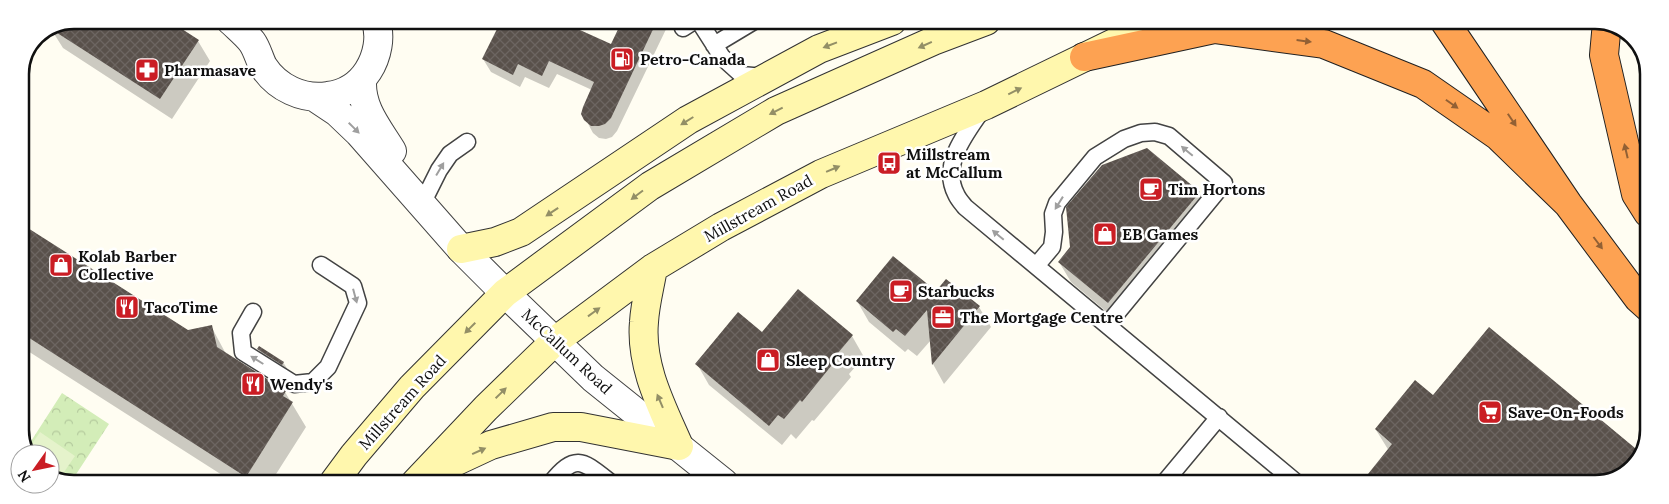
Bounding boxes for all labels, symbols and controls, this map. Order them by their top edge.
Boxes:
one-way arrow [1296,37,1312,45]
one-way arrow [822,41,837,49]
one-way arrow [918,42,932,50]
fuel station icon: Petro-Canada [609,46,635,72]
place label: Petro-Canada [640,49,746,69]
pharmacy icon: Pharmasave [134,57,160,83]
place label: Pharmasave [164,60,257,80]
one-way arrow [1007,87,1022,95]
one-way arrow [1445,99,1459,109]
one-way arrow [769,107,783,115]
one-way arrow [1507,113,1516,127]
one-way arrow [680,117,693,126]
one-way arrow [348,122,360,134]
place label: Millstream at McCallum [906,144,1003,182]
one-way arrow [1622,144,1630,159]
one-way arrow [1181,146,1194,157]
bus stop icon: Millstream at McCallum [876,150,902,176]
one-way arrow [436,162,444,177]
one-way arrow [826,164,840,172]
street label: Millstream Road [700,170,816,246]
cafe icon: Tim Hortons [1138,176,1164,202]
place label: Tim Hortons [1168,179,1266,199]
one-way arrow [630,190,644,200]
one-way arrow [1054,196,1064,209]
one-way arrow [545,207,558,216]
shop icon: EB Games [1092,221,1118,247]
place label: EB Games [1122,224,1199,244]
one-way arrow [992,229,1005,240]
one-way arrow [1592,236,1603,249]
place label: Kolab Barber Collective [78,246,177,284]
shop icon: Kolab Barber Collective [48,252,74,278]
cafe icon: Starbucks [888,278,914,304]
place label: Starbucks [918,281,995,301]
one-way arrow [352,289,360,304]
restaurant icon: TacoTime [114,294,140,320]
place label: TacoTime [144,297,218,317]
street label: McCallum Road [518,304,617,398]
office icon: The Mortgage Centre [930,304,956,330]
one-way arrow [587,306,600,317]
place label: The Mortgage Centre [960,307,1123,327]
one-way arrow [465,322,477,334]
shop icon: Sleep Country [755,347,781,373]
street label: Millstream Road [354,350,450,454]
place label: Sleep Country [786,350,895,370]
one-way arrow [250,355,263,365]
restaurant icon: Wendy's [240,371,266,397]
place label: Wendy's [270,374,333,394]
one-way arrow [495,387,507,399]
one-way arrow [656,394,664,408]
supermarket icon: Save-On-Foods [1477,399,1503,425]
place label: Save-On-Foods [1508,402,1624,422]
north arrow [10,444,60,494]
one-way arrow [472,446,486,454]
text: N [14,466,35,486]

